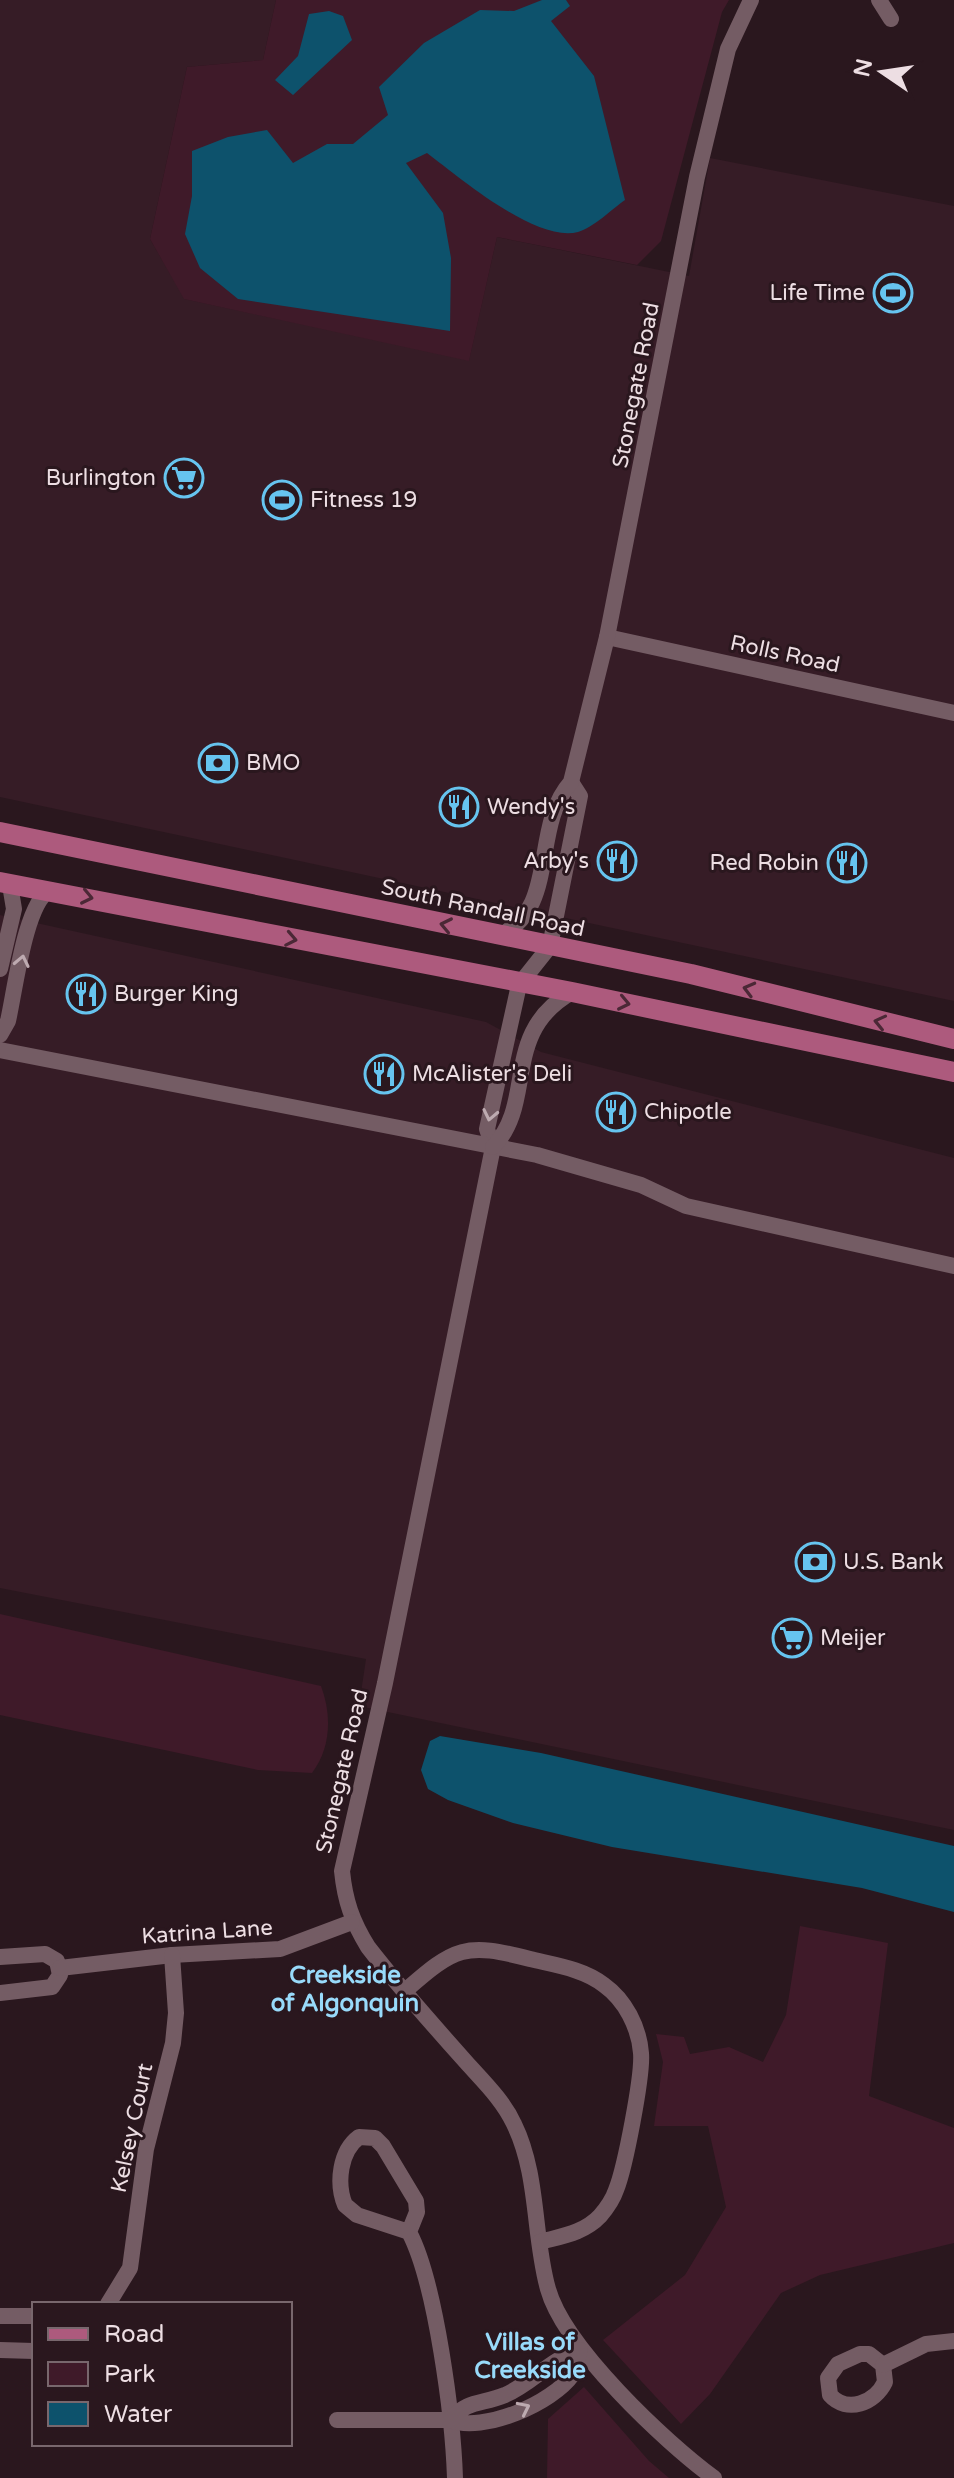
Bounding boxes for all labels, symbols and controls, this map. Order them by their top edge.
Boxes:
north arrow [842,32,922,112]
text: N [849,56,878,79]
sports icon: Life Time [872,272,914,314]
place label: Life Time [770,280,865,306]
street label: Stonegate Road [607,300,665,470]
supermarket icon: Burlington [163,457,205,499]
place label: Burlington [46,465,156,491]
sports icon: Fitness 19 [261,479,303,521]
place label: Fitness 19 [310,487,417,513]
street label: Rolls Road [728,630,842,678]
bank icon: BMO [197,742,239,784]
place label: BMO [246,750,300,776]
restaurant icon: Wendy's [438,786,480,828]
place label: Wendy's [487,794,575,820]
restaurant icon: Arby's [596,840,638,882]
restaurant icon: Red Robin [826,842,868,884]
place label: Arby's [523,848,589,874]
place label: Red Robin [709,850,819,876]
street label: South Randall Road [379,874,587,942]
one-way arrow [79,888,93,905]
one-way arrow [440,917,454,934]
one-way arrow [285,929,298,946]
one-way arrow [13,954,30,968]
restaurant icon: Burger King [65,973,107,1015]
place label: Burger King [114,981,239,1007]
one-way arrow [742,982,756,999]
one-way arrow [616,994,630,1011]
one-way arrow [874,1014,888,1031]
restaurant icon: McAlister's Deli [363,1053,405,1095]
place label: McAlister's Deli [412,1061,572,1087]
restaurant icon: Chipotle [595,1091,637,1133]
place label: Chipotle [644,1099,732,1125]
one-way arrow [482,1108,499,1122]
bank icon: U.S. Bank [794,1541,836,1583]
place label: U.S. Bank [843,1549,943,1575]
supermarket icon: Meijer [771,1617,813,1659]
place label: Meijer [820,1625,886,1651]
street label: Stonegate Road [310,1686,374,1856]
street label: Katrina Lane [140,1914,274,1950]
district label: Creekside of Algonquin [271,1961,419,2018]
street label: Kelsey Court [106,2061,158,2195]
legend [32,2302,292,2446]
text: Road [104,2320,164,2349]
district label: Villas of Creekside [474,2328,586,2385]
text: Park [104,2360,155,2389]
text: Water [104,2400,173,2429]
one-way arrow [515,2402,530,2418]

